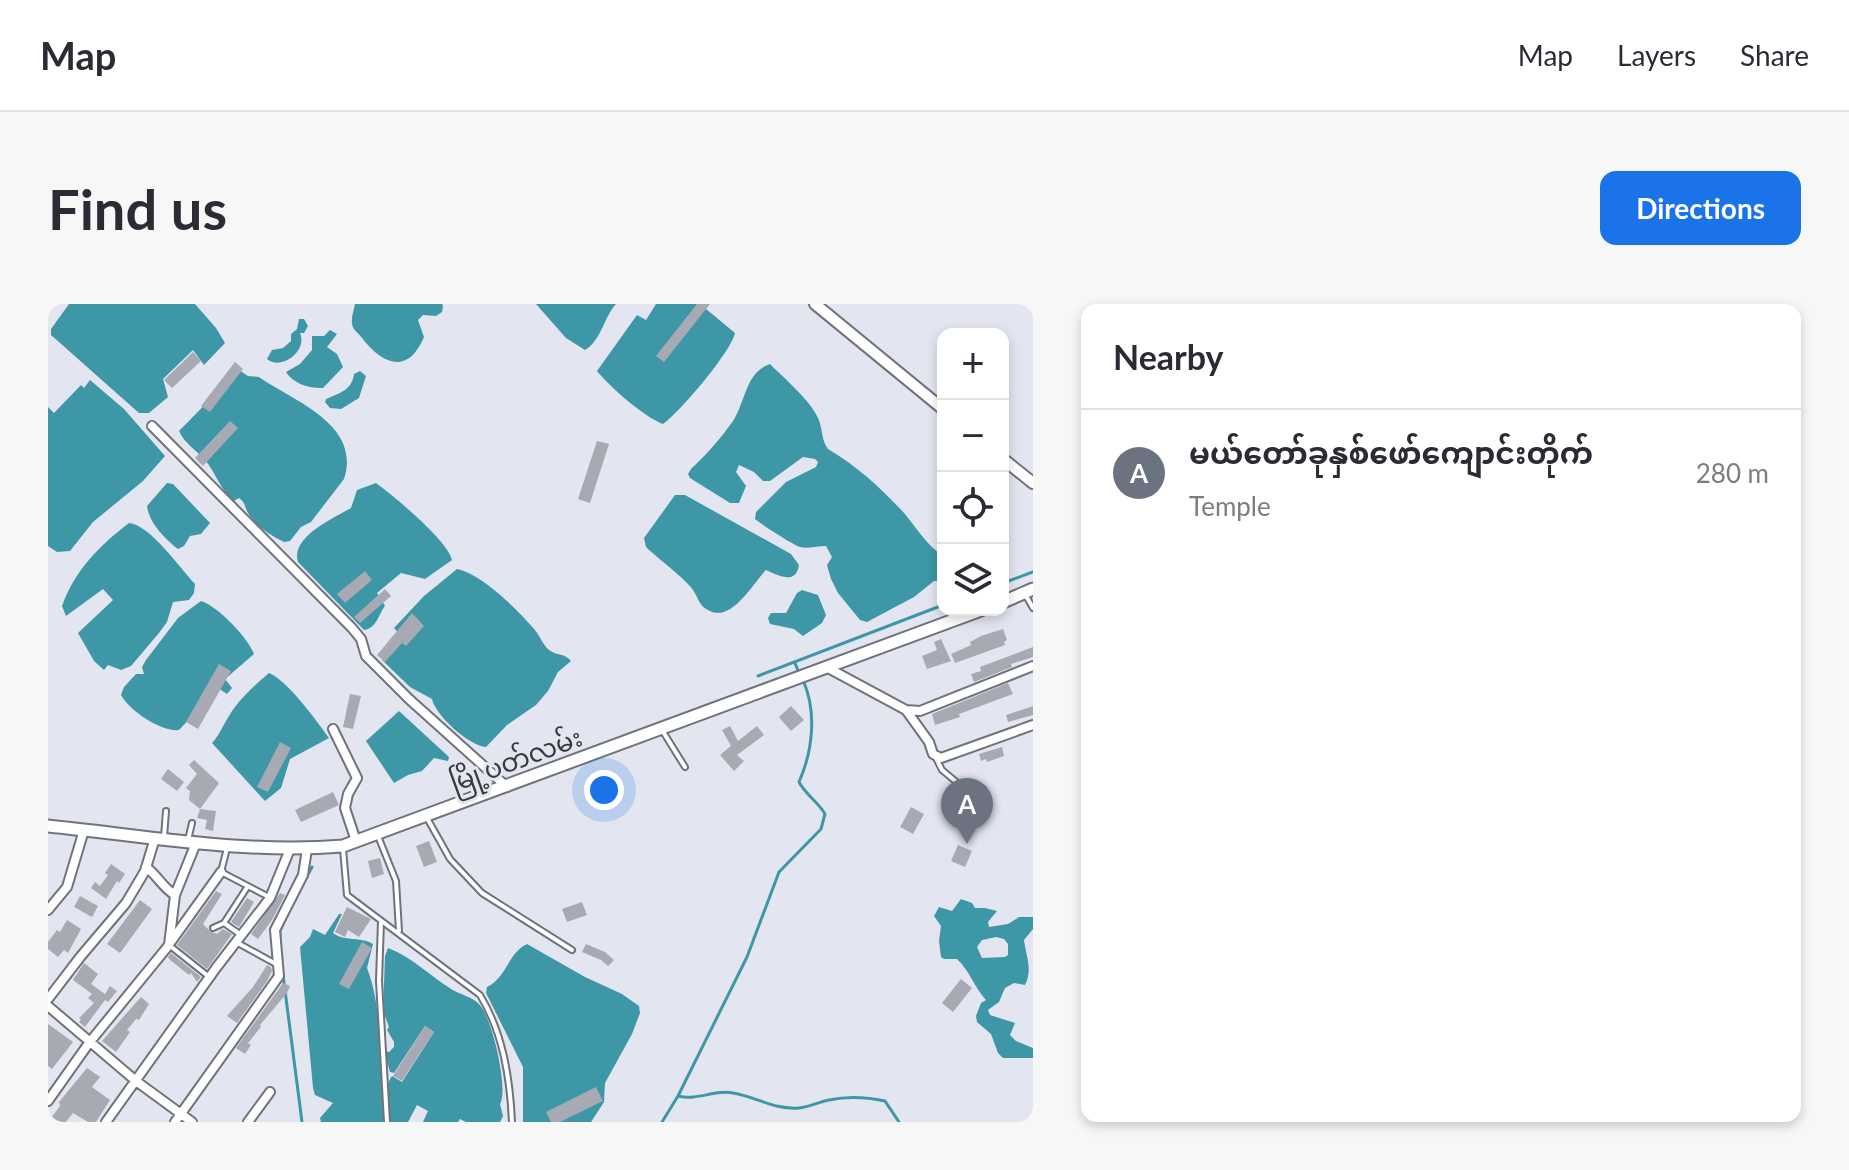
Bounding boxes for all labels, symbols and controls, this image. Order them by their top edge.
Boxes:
text: Map [40,32,116,78]
text: Map [1518,38,1573,72]
text: Layers [1617,38,1696,72]
text: Share [1740,38,1809,72]
button: Directions [1600,171,1801,245]
text: Find us [48,175,227,242]
map controls [937,328,1009,616]
button: + [937,328,1009,400]
text: Nearby [1113,336,1224,377]
button: − [937,400,1009,472]
text: မယ်တော်ခုနှစ်ဖော်ကျောင်းတိုက် [1189,434,1593,470]
text: A [1130,457,1148,489]
text: 280 m [1696,457,1769,489]
button: locate [937,472,1009,544]
text: Temple [1189,490,1271,522]
button: layers [937,544,1009,616]
street label: မြို့ပတ်လမ်း [445,720,588,803]
your location [584,770,624,810]
pin: A [941,778,993,844]

